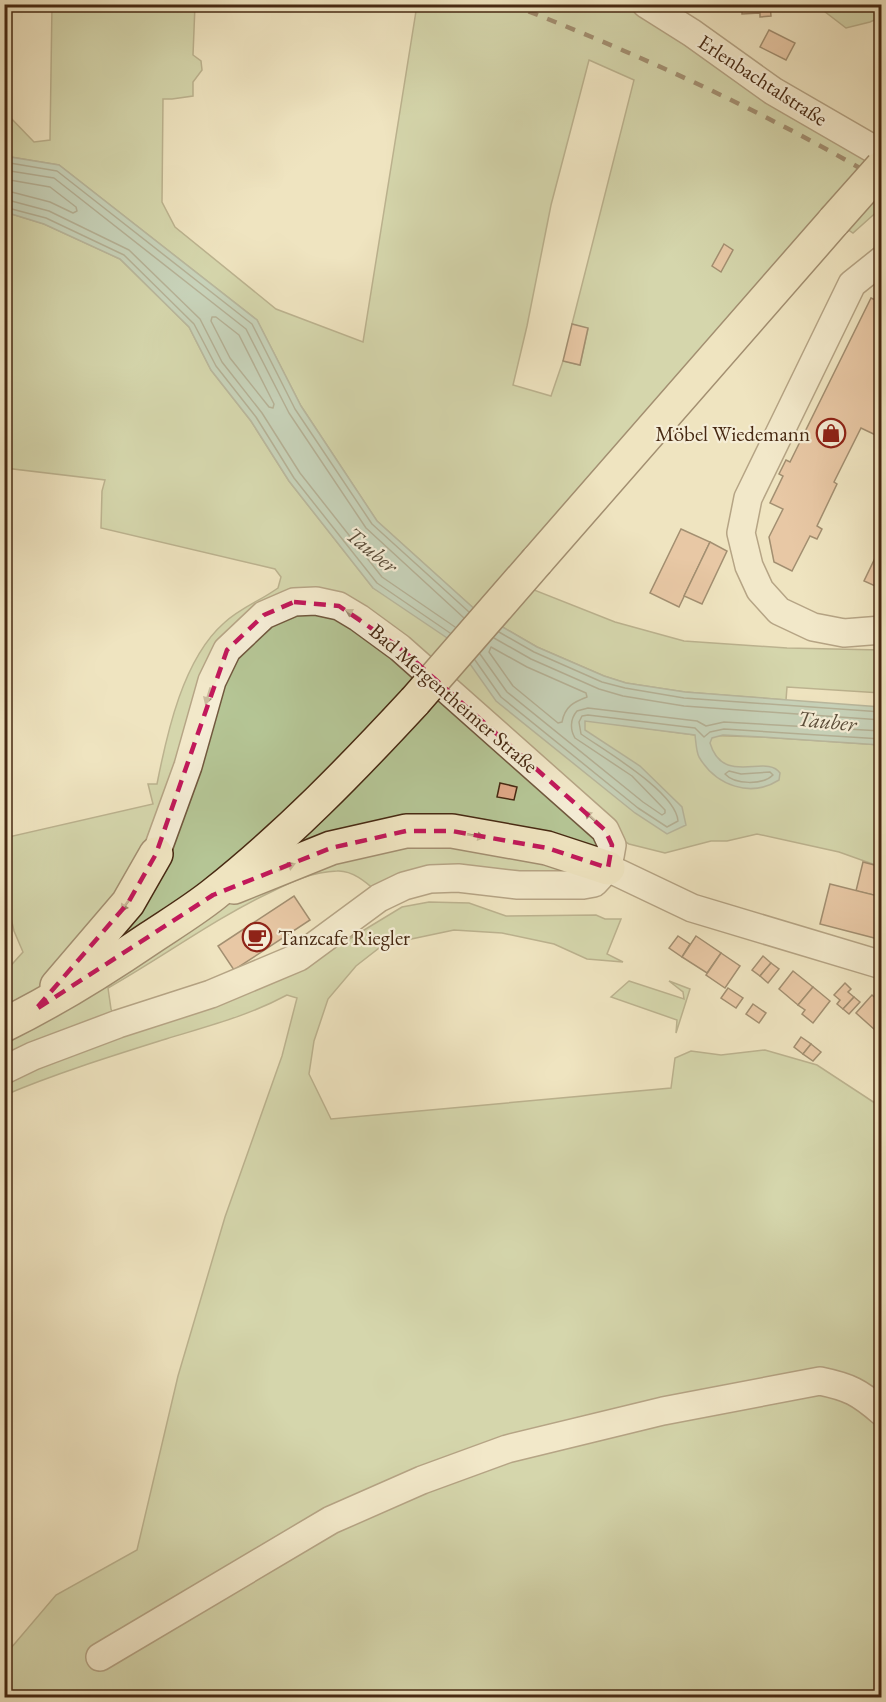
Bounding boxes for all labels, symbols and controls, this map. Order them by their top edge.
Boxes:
street label: Erlenbachtalstraße [693,28,833,132]
shop icon: Möbel Wiedemann [815,417,847,449]
place label: Möbel Wiedemann [655,420,810,447]
water label: Tauber [340,520,405,581]
one-way arrow [344,609,361,619]
street label: Bad Mergentheimer Straße [364,617,544,779]
one-way arrow [202,687,212,705]
water label: Tauber [796,704,859,739]
one-way arrow [585,811,599,825]
one-way arrow [467,832,486,841]
one-way arrow [279,862,297,872]
one-way arrow [120,896,132,912]
cafe icon: Tanzcafe Riegler [241,921,273,953]
place label: Tanzcafe Riegler [278,924,410,951]

